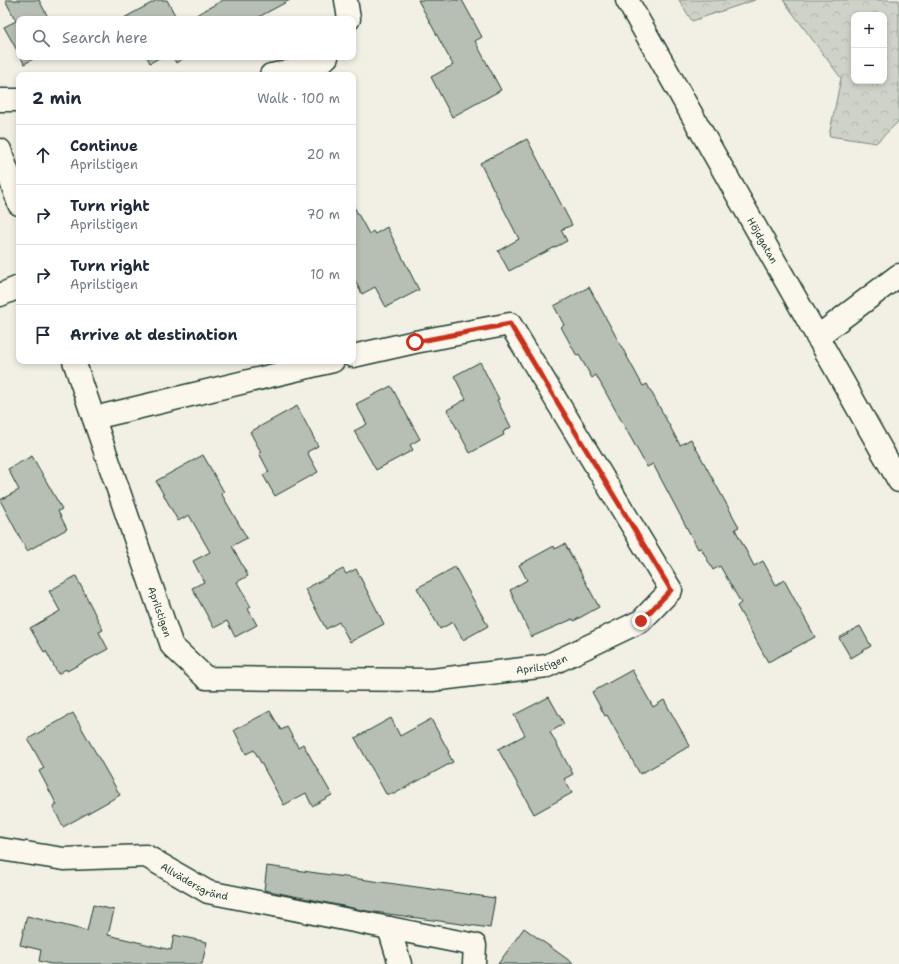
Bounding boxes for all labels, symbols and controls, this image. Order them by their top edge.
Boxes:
map controls [851,12,887,84]
button: + [851,12,887,48]
search box [16,16,356,60]
icon: search [30,27,52,49]
text: Search here [62,28,148,48]
button: − [851,48,887,84]
text: 2 min [32,87,82,109]
text: Walk · 100 m [257,90,340,107]
text: Continue [70,136,138,156]
icon: ahead [32,144,54,166]
text: 20 m [307,146,340,163]
text: Aprilstigen [70,156,138,173]
text: Turn right [70,196,150,216]
icon: right [32,204,54,226]
text: 70 m [306,206,340,223]
street label: Höjdgatan [745,215,781,266]
text: Aprilstigen [70,216,138,233]
text: Turn right [70,256,150,276]
icon: right [32,264,54,286]
text: 10 m [310,266,340,283]
text: Aprilstigen [70,276,138,293]
icon: arrive [32,324,54,346]
text: Arrive at destination [70,325,238,345]
route start [406,333,424,351]
street label: Aprilstigen [145,585,175,639]
route end [632,612,650,630]
street label: Aprilstigen [515,651,569,676]
street label: Allvädersgränd [159,860,230,902]

